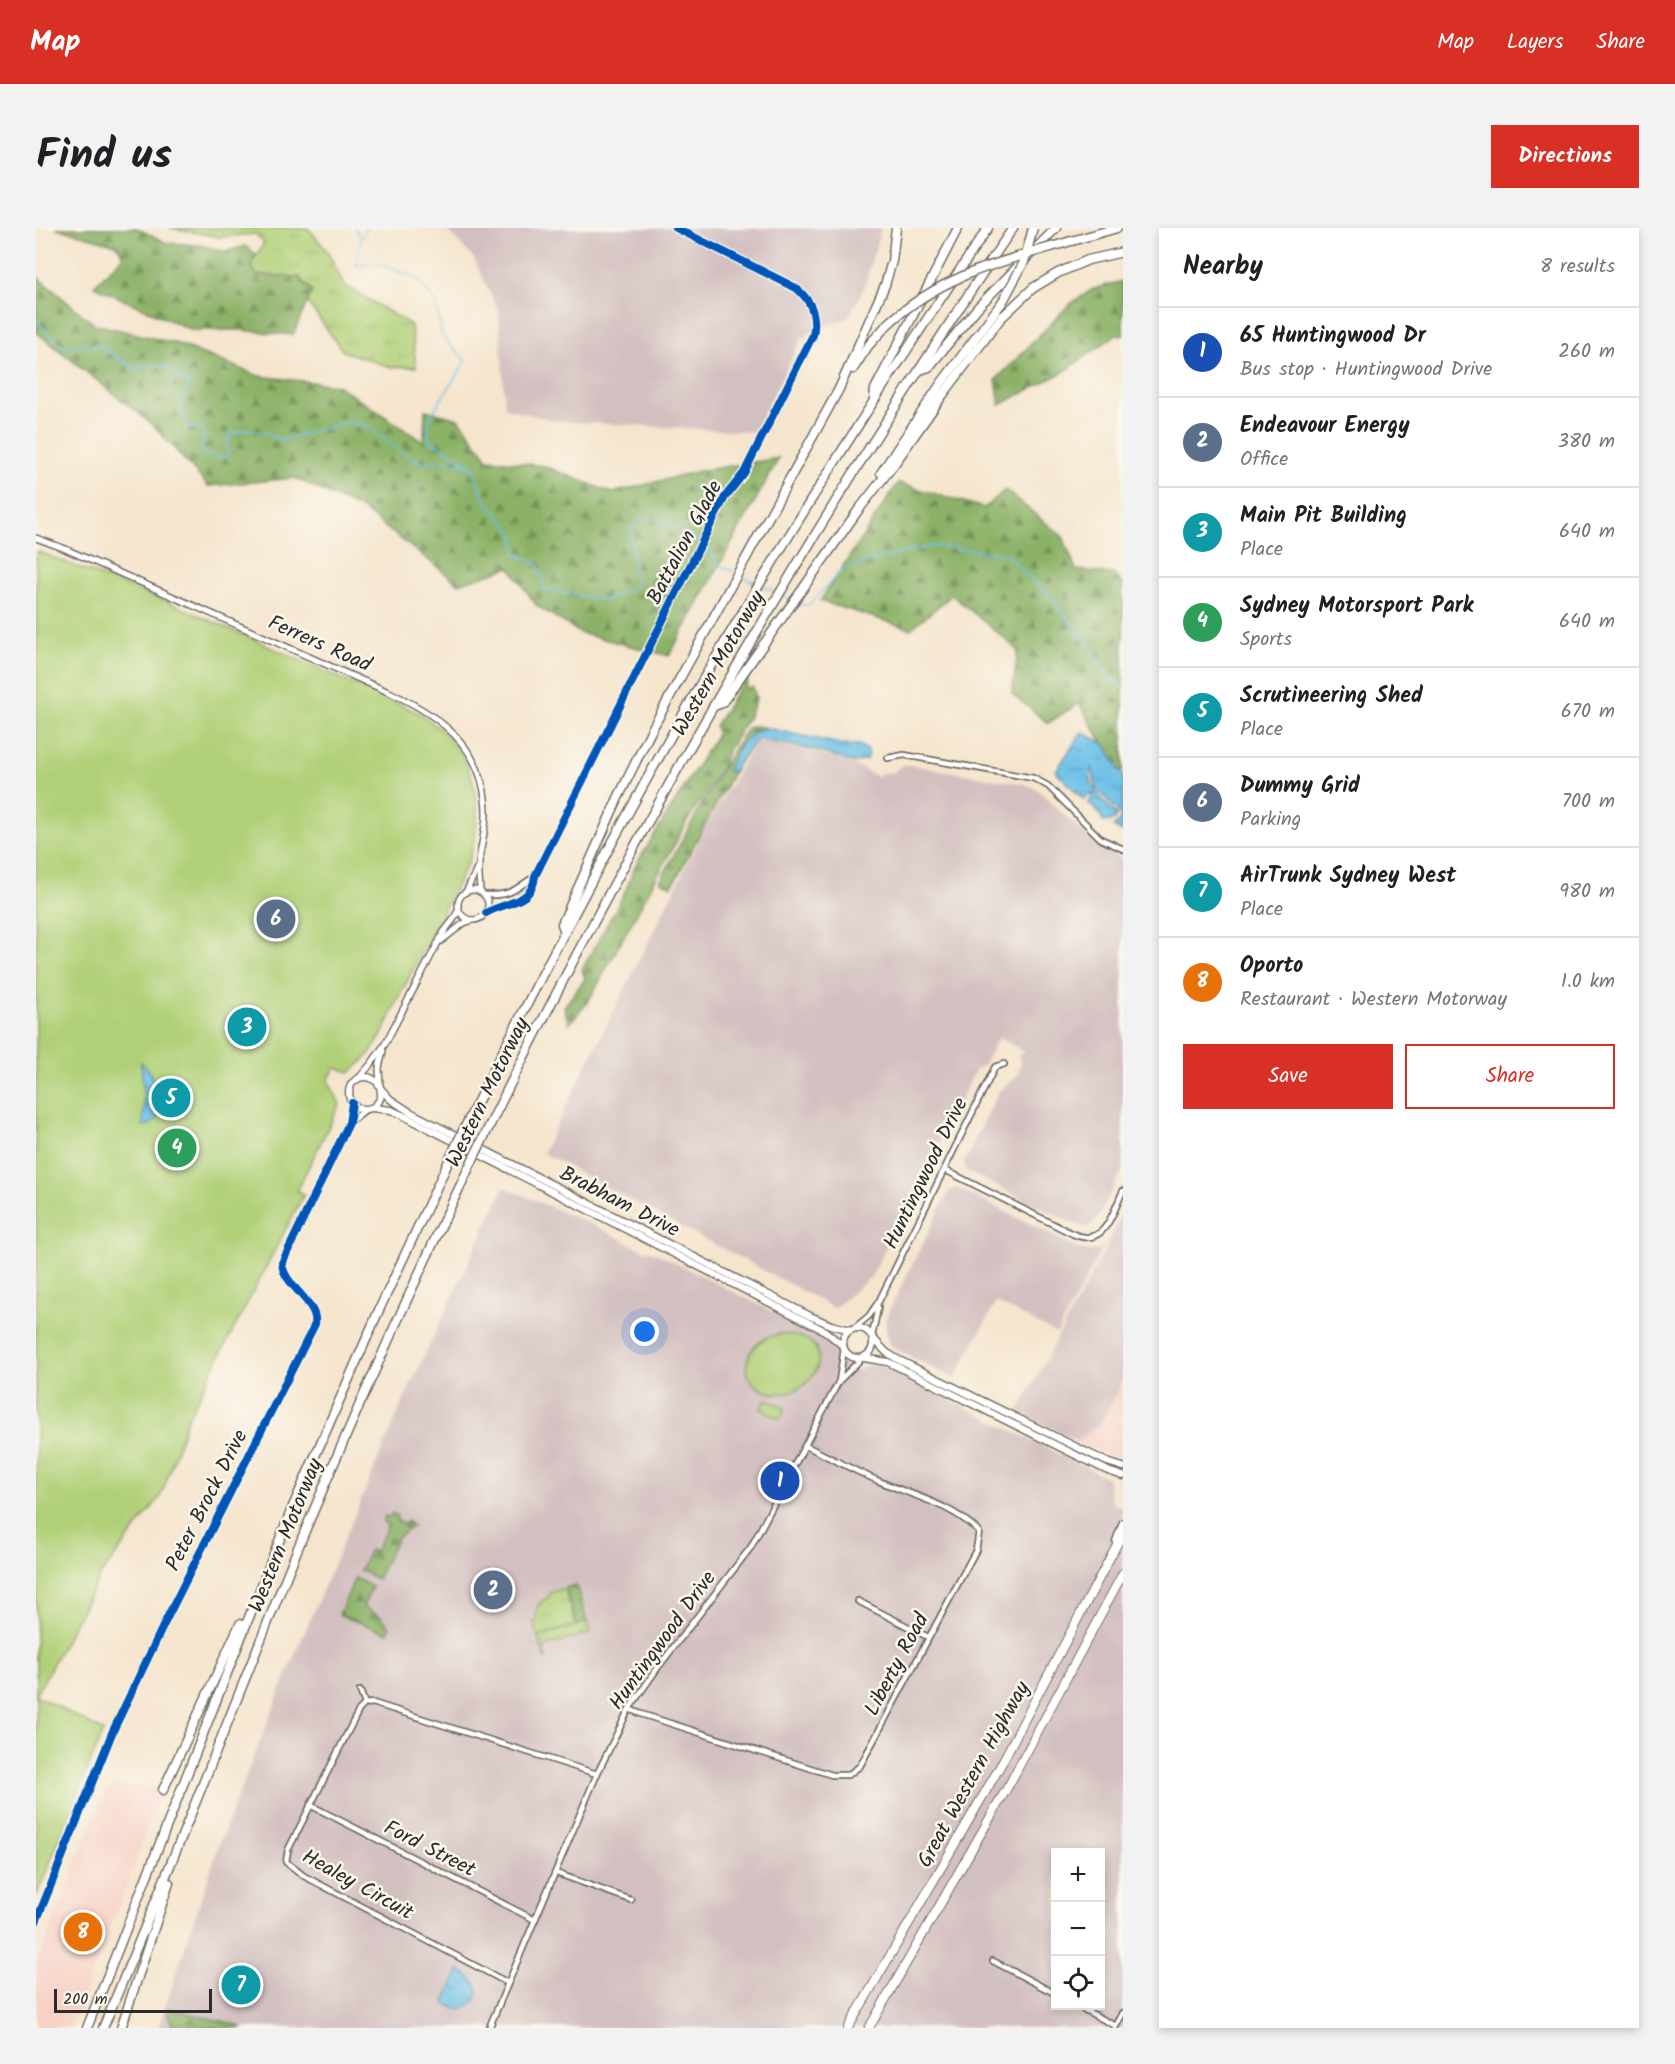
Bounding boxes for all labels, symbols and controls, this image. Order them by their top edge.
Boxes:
text: Map [30,20,81,65]
text: Map [1437,26,1474,59]
text: Layers [1507,26,1563,59]
text: Share [1596,26,1645,59]
text: Find us [36,123,172,190]
button: Directions [1491,125,1639,188]
text: Nearby [1183,246,1263,288]
text: 8 results [1540,251,1615,283]
text: 65 Huntingwood Dr [1240,319,1426,354]
text: 1 [1199,336,1206,368]
text: 260 m [1558,336,1615,368]
text: Bus stop · Huntingwood Drive [1240,354,1492,386]
text: Endeavour Energy [1240,409,1410,444]
text: 2 [1197,426,1208,458]
text: 380 m [1558,426,1615,458]
text: Office [1240,444,1288,476]
street label: Battalion Glade [639,474,732,611]
text: Main Pit Building [1240,499,1407,534]
text: 3 [1197,516,1208,548]
text: 640 m [1559,516,1615,548]
text: Place [1240,534,1283,566]
street label: Western Motorway [664,585,775,743]
text: Sydney Motorsport Park [1240,589,1473,624]
text: 4 [1197,606,1208,638]
text: 640 m [1559,606,1615,638]
street label: Ferrers Road [262,607,377,682]
text: Sports [1240,624,1292,656]
text: Scrutineering Shed [1240,679,1423,714]
text: 5 [1197,696,1208,728]
text: 670 m [1561,696,1615,728]
text: Place [1240,714,1283,746]
text: Dummy Grid [1240,769,1360,804]
text: 6 [1197,786,1208,818]
text: 700 m [1562,786,1615,818]
text: Parking [1240,804,1301,836]
text: AirTrunk Sydney West [1240,859,1456,894]
text: 7 [1198,876,1207,908]
text: 980 m [1559,876,1615,908]
text: Place [1240,894,1283,926]
pin: 6 [256,896,296,942]
text: Oporto [1240,949,1303,984]
text: 8 [1197,966,1208,998]
text: 1.0 km [1561,966,1615,998]
text: Restaurant · Western Motorway [1240,984,1507,1016]
pin: 3 [228,1004,266,1050]
street label: Western Motorway [438,1012,539,1173]
button: Save [1183,1044,1393,1109]
button: Share [1405,1044,1615,1109]
pin: 5 [152,1076,190,1120]
street label: Huntingwood Drive [875,1092,978,1255]
pin: 4 [158,1126,196,1170]
street label: Brabham Drive [553,1158,686,1247]
your location [630,1317,659,1346]
street label: Peter Brock Drive [157,1424,257,1577]
street label: Western Motorway [240,1453,332,1618]
pin: 1 [760,1458,800,1504]
street label: Huntingwood Drive [601,1564,726,1718]
pin: 2 [474,1568,512,1612]
street label: Liberty Road [856,1607,939,1722]
street label: Great Western Highway [909,1675,1039,1874]
street label: Ford Street [377,1812,482,1887]
street label: Healey Circuit [295,1841,420,1930]
map controls [1051,1848,1105,2010]
button: + [1051,1848,1105,1902]
button: − [1051,1902,1105,1956]
pin: 8 [64,1910,102,1954]
button: locate [1051,1956,1105,2010]
pin: 7 [222,1962,260,2008]
scale bar [54,1986,212,2014]
text: 200 m [63,1987,107,2012]

